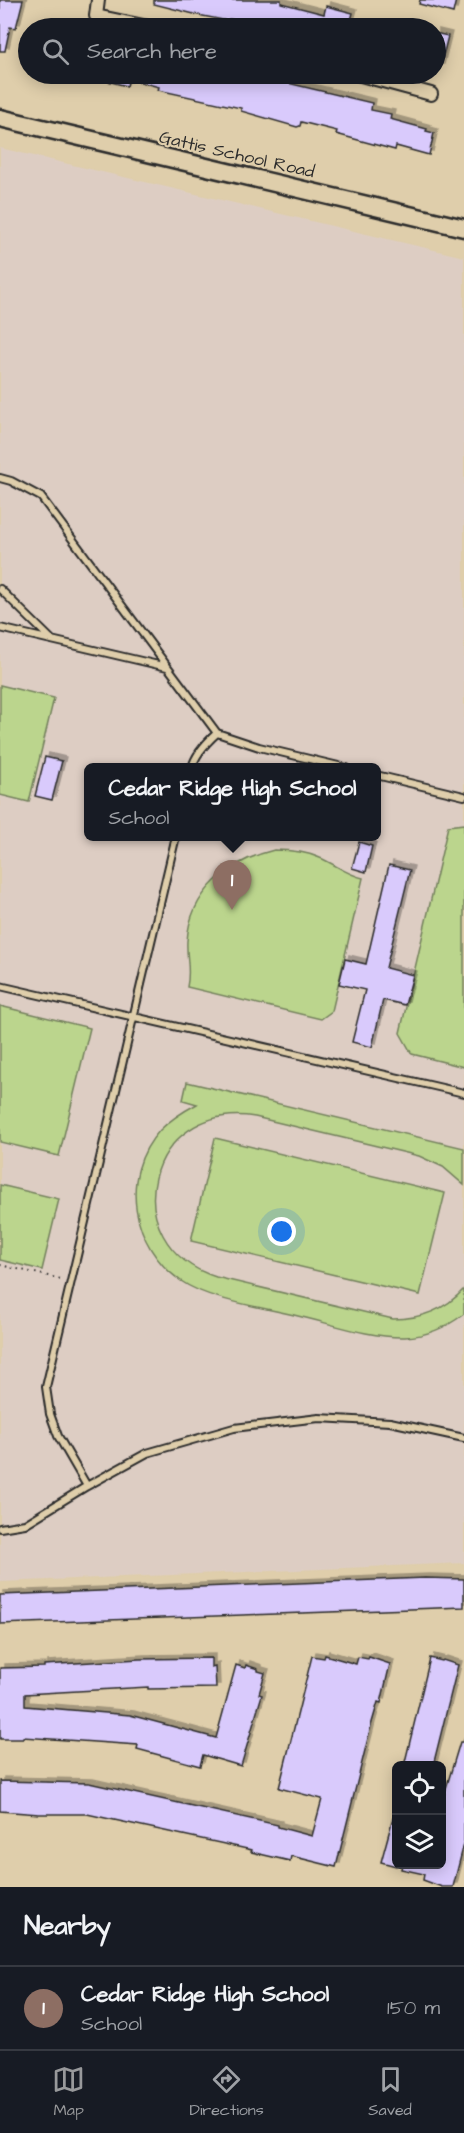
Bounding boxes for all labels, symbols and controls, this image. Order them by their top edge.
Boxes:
search box [18,18,446,84]
icon: search [39,35,72,68]
text: Search here [87,36,217,67]
street label: Gattis School Road [157,124,317,185]
popup [84,763,381,841]
text: Cedar Ridge High School [108,773,357,804]
text: School [108,804,170,832]
pin: 1 [212,860,252,910]
your location [267,1217,296,1246]
map controls [392,1761,446,1869]
button: locate [392,1761,446,1815]
button: layers [392,1815,446,1869]
text: Nearby [24,1908,111,1944]
text: Cedar Ridge High School [81,1979,329,2010]
text: 1 [42,1994,45,2022]
text: 150 m [387,1994,440,2022]
text: School [81,2010,142,2038]
tab: Map [52,2063,85,2121]
tab: Directions [190,2063,264,2121]
tab: Saved [368,2063,412,2121]

